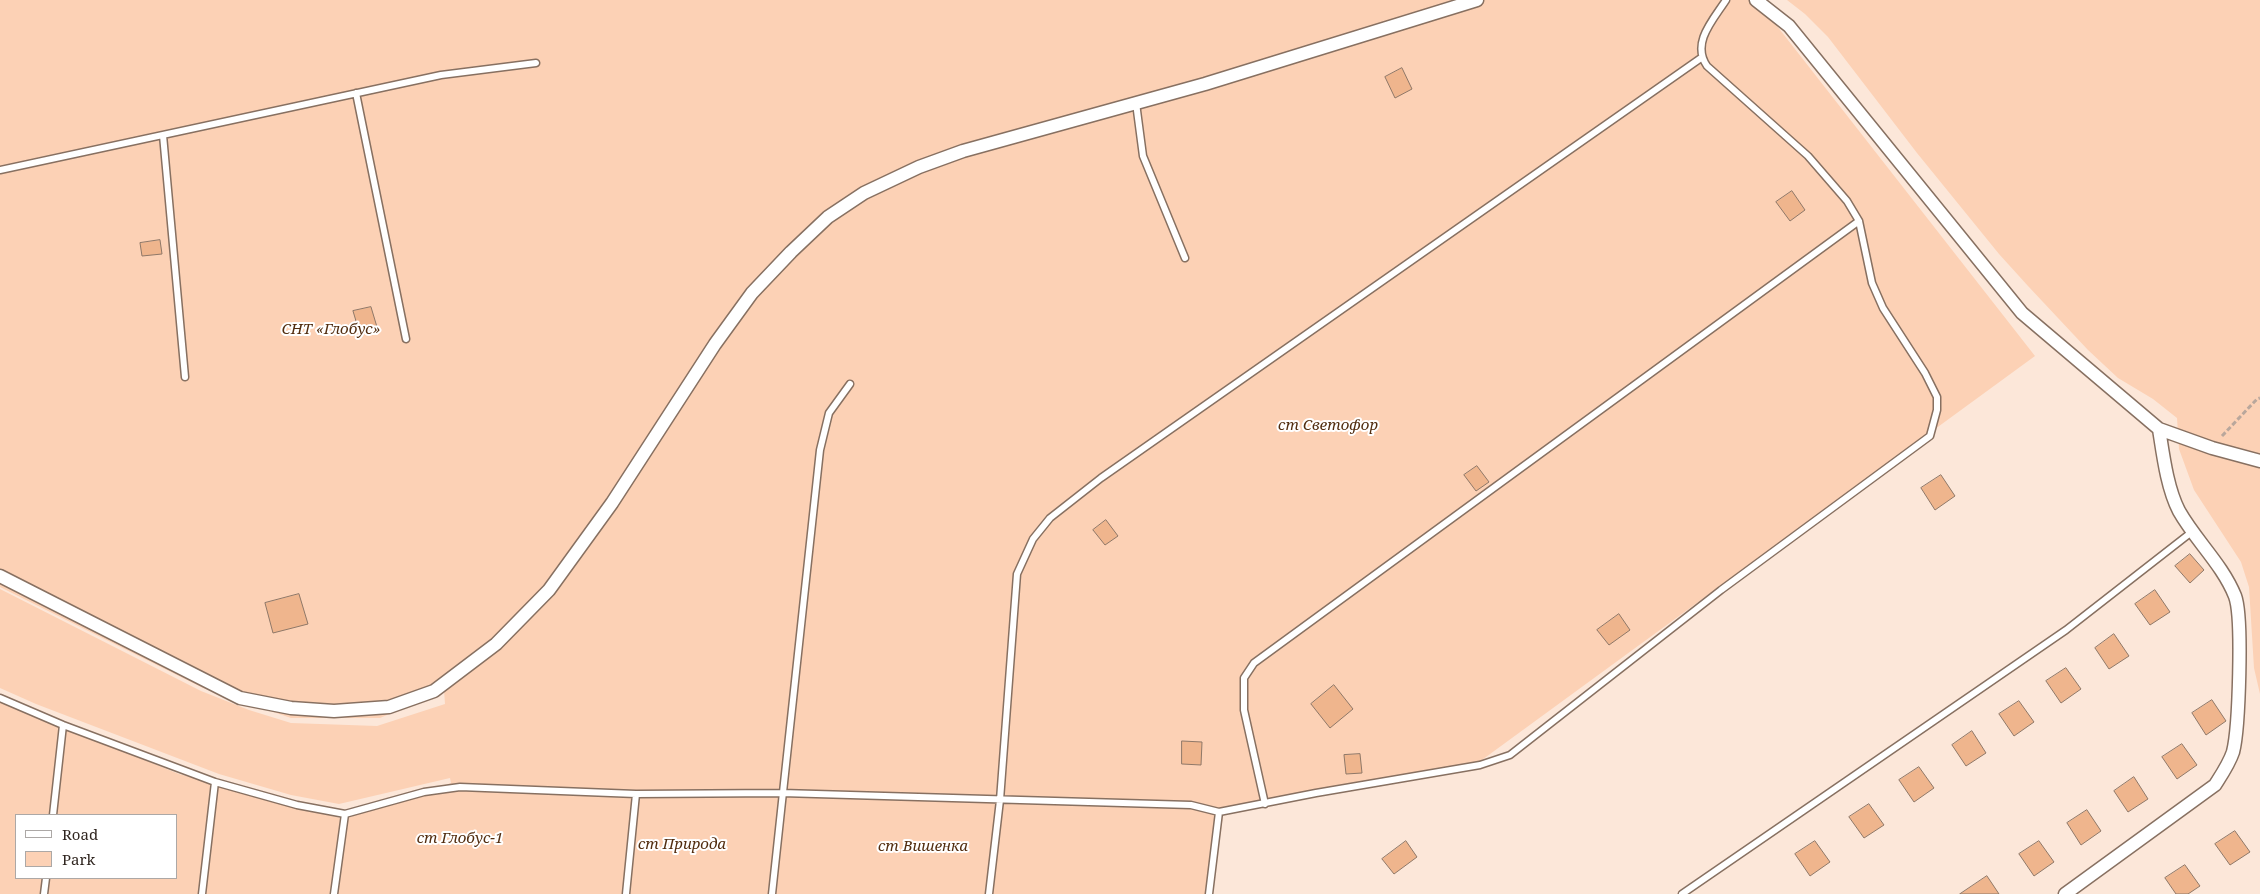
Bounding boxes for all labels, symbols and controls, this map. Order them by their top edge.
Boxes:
park label: СНТ «Глобус» [282,321,380,339]
park label: ст Светофор [1278,417,1378,435]
legend [15,814,178,879]
text: Road [62,824,98,844]
park label: ст Глобус-1 [417,830,503,848]
park label: ст Природа [638,836,726,854]
park label: ст Вишенка [878,838,968,856]
text: Park [62,849,95,869]

